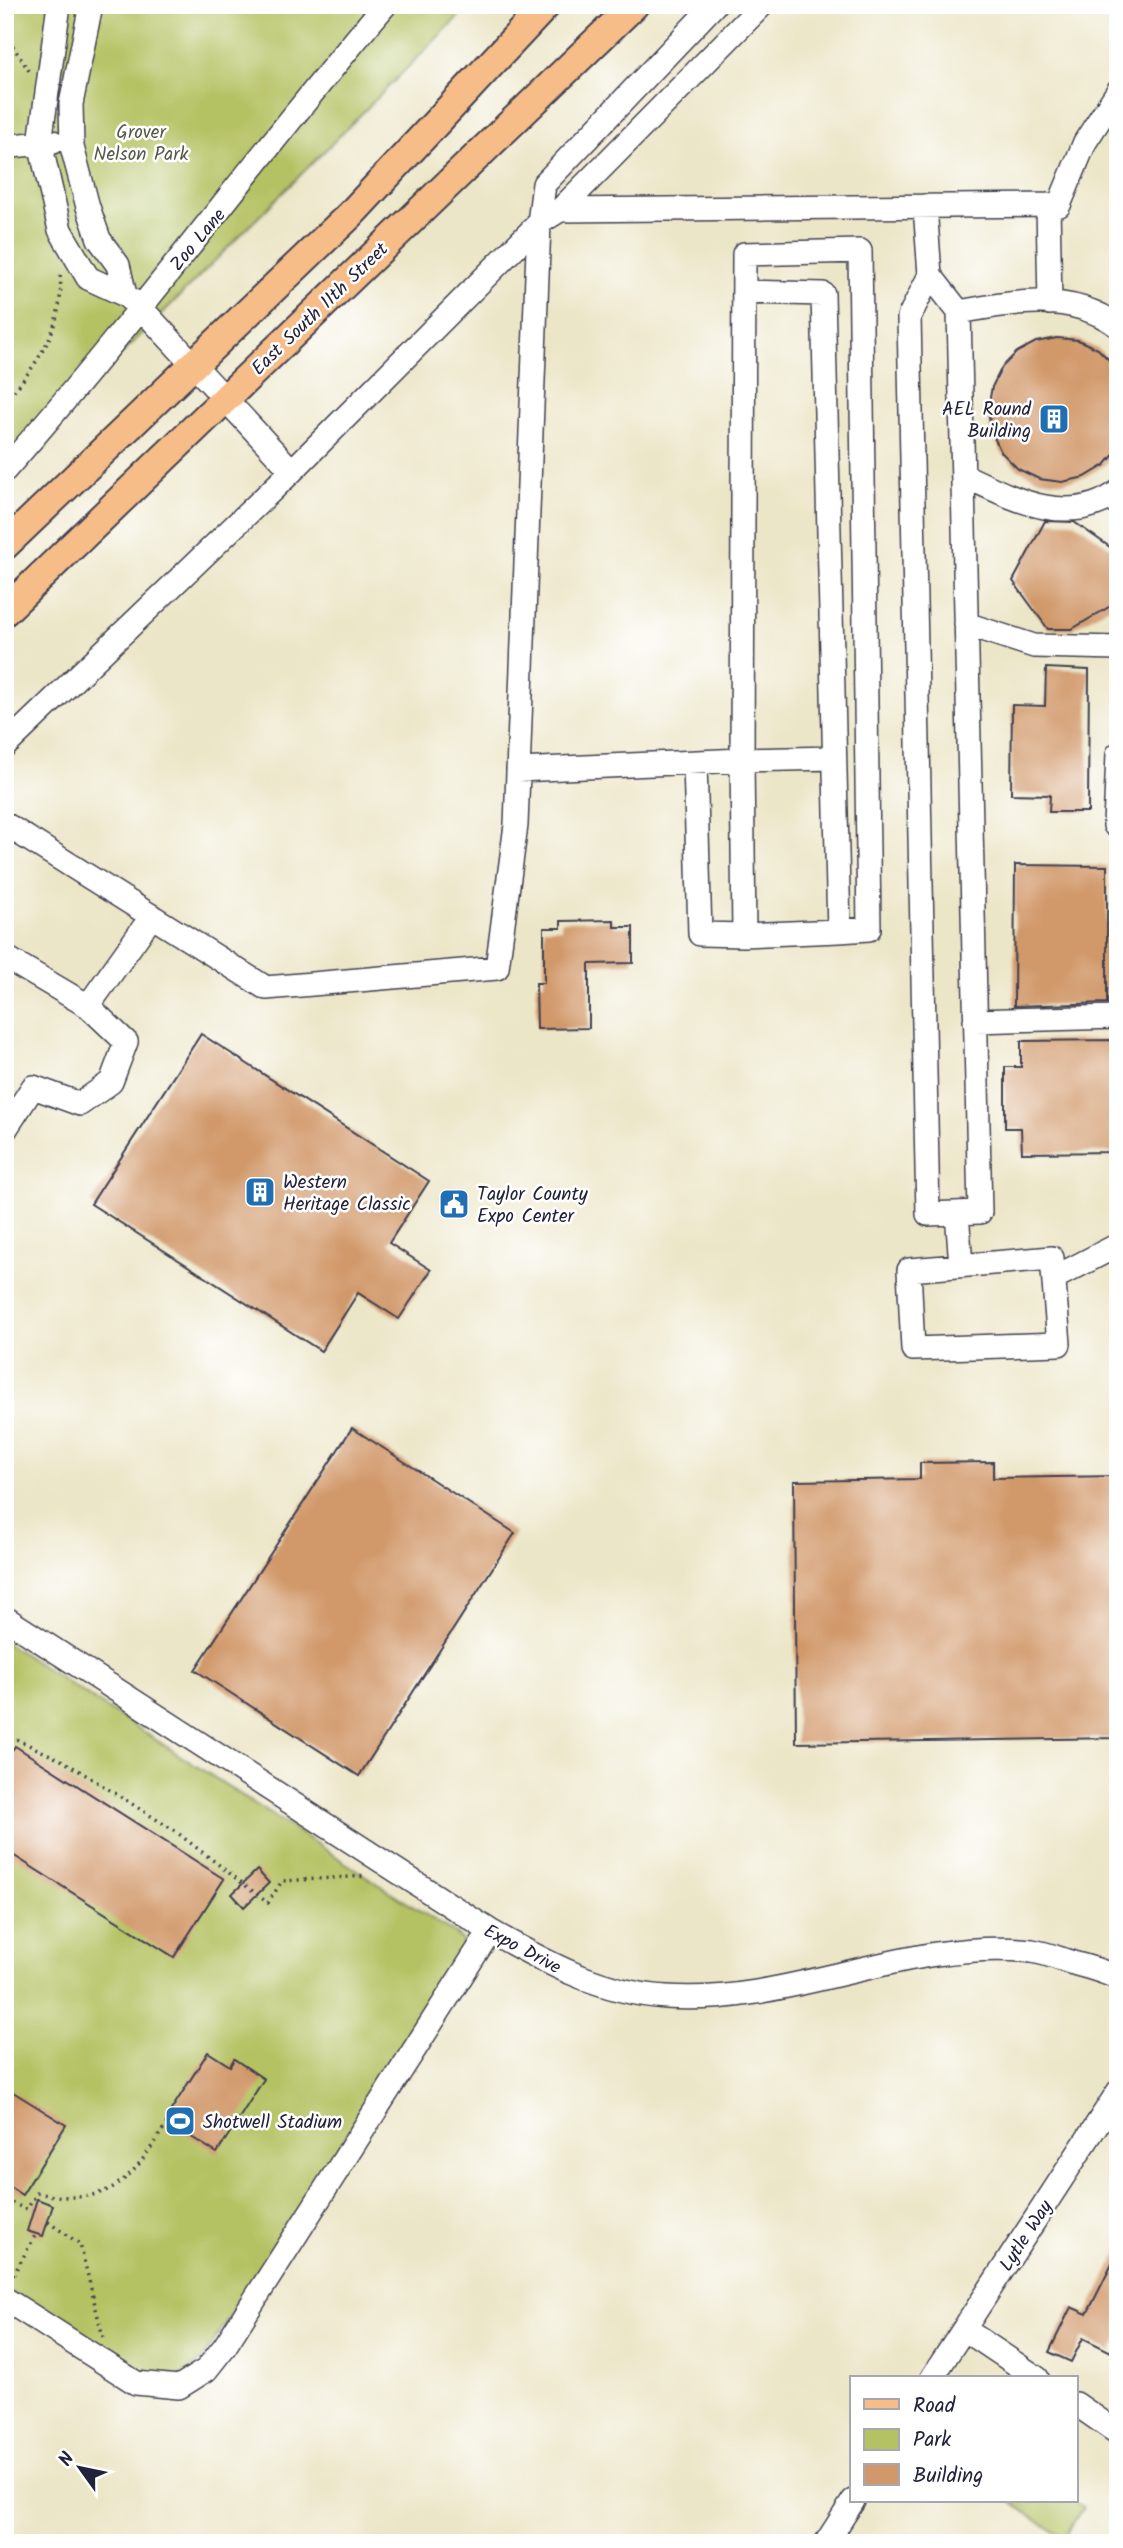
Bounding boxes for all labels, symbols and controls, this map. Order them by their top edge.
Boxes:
park label: Grover Nelson Park [94,118,189,170]
street label: Zoo Lane [163,202,234,278]
street label: East South 11th Street [245,235,397,383]
place label: AEL Round Building [942,395,1032,447]
building icon: AEL Round Building [1037,402,1071,436]
place label: Western Heritage Classic [283,1168,411,1220]
building icon: Western Heritage Classic [243,1175,277,1209]
place label: Taylor County Expo Center [477,1180,589,1232]
public building icon: Taylor County Expo Center [437,1187,471,1221]
street label: Expo Drive [478,1917,567,1983]
sports icon: Shotwell Stadium [163,2104,197,2138]
place label: Shotwell Stadium [203,2108,342,2138]
street label: Lytle Way [992,2193,1062,2278]
legend [850,2376,1078,2502]
text: Road [913,2390,956,2423]
text: Park [913,2424,951,2457]
north arrow [46,2432,116,2502]
text: N [52,2447,83,2473]
text: Building [913,2460,983,2493]

